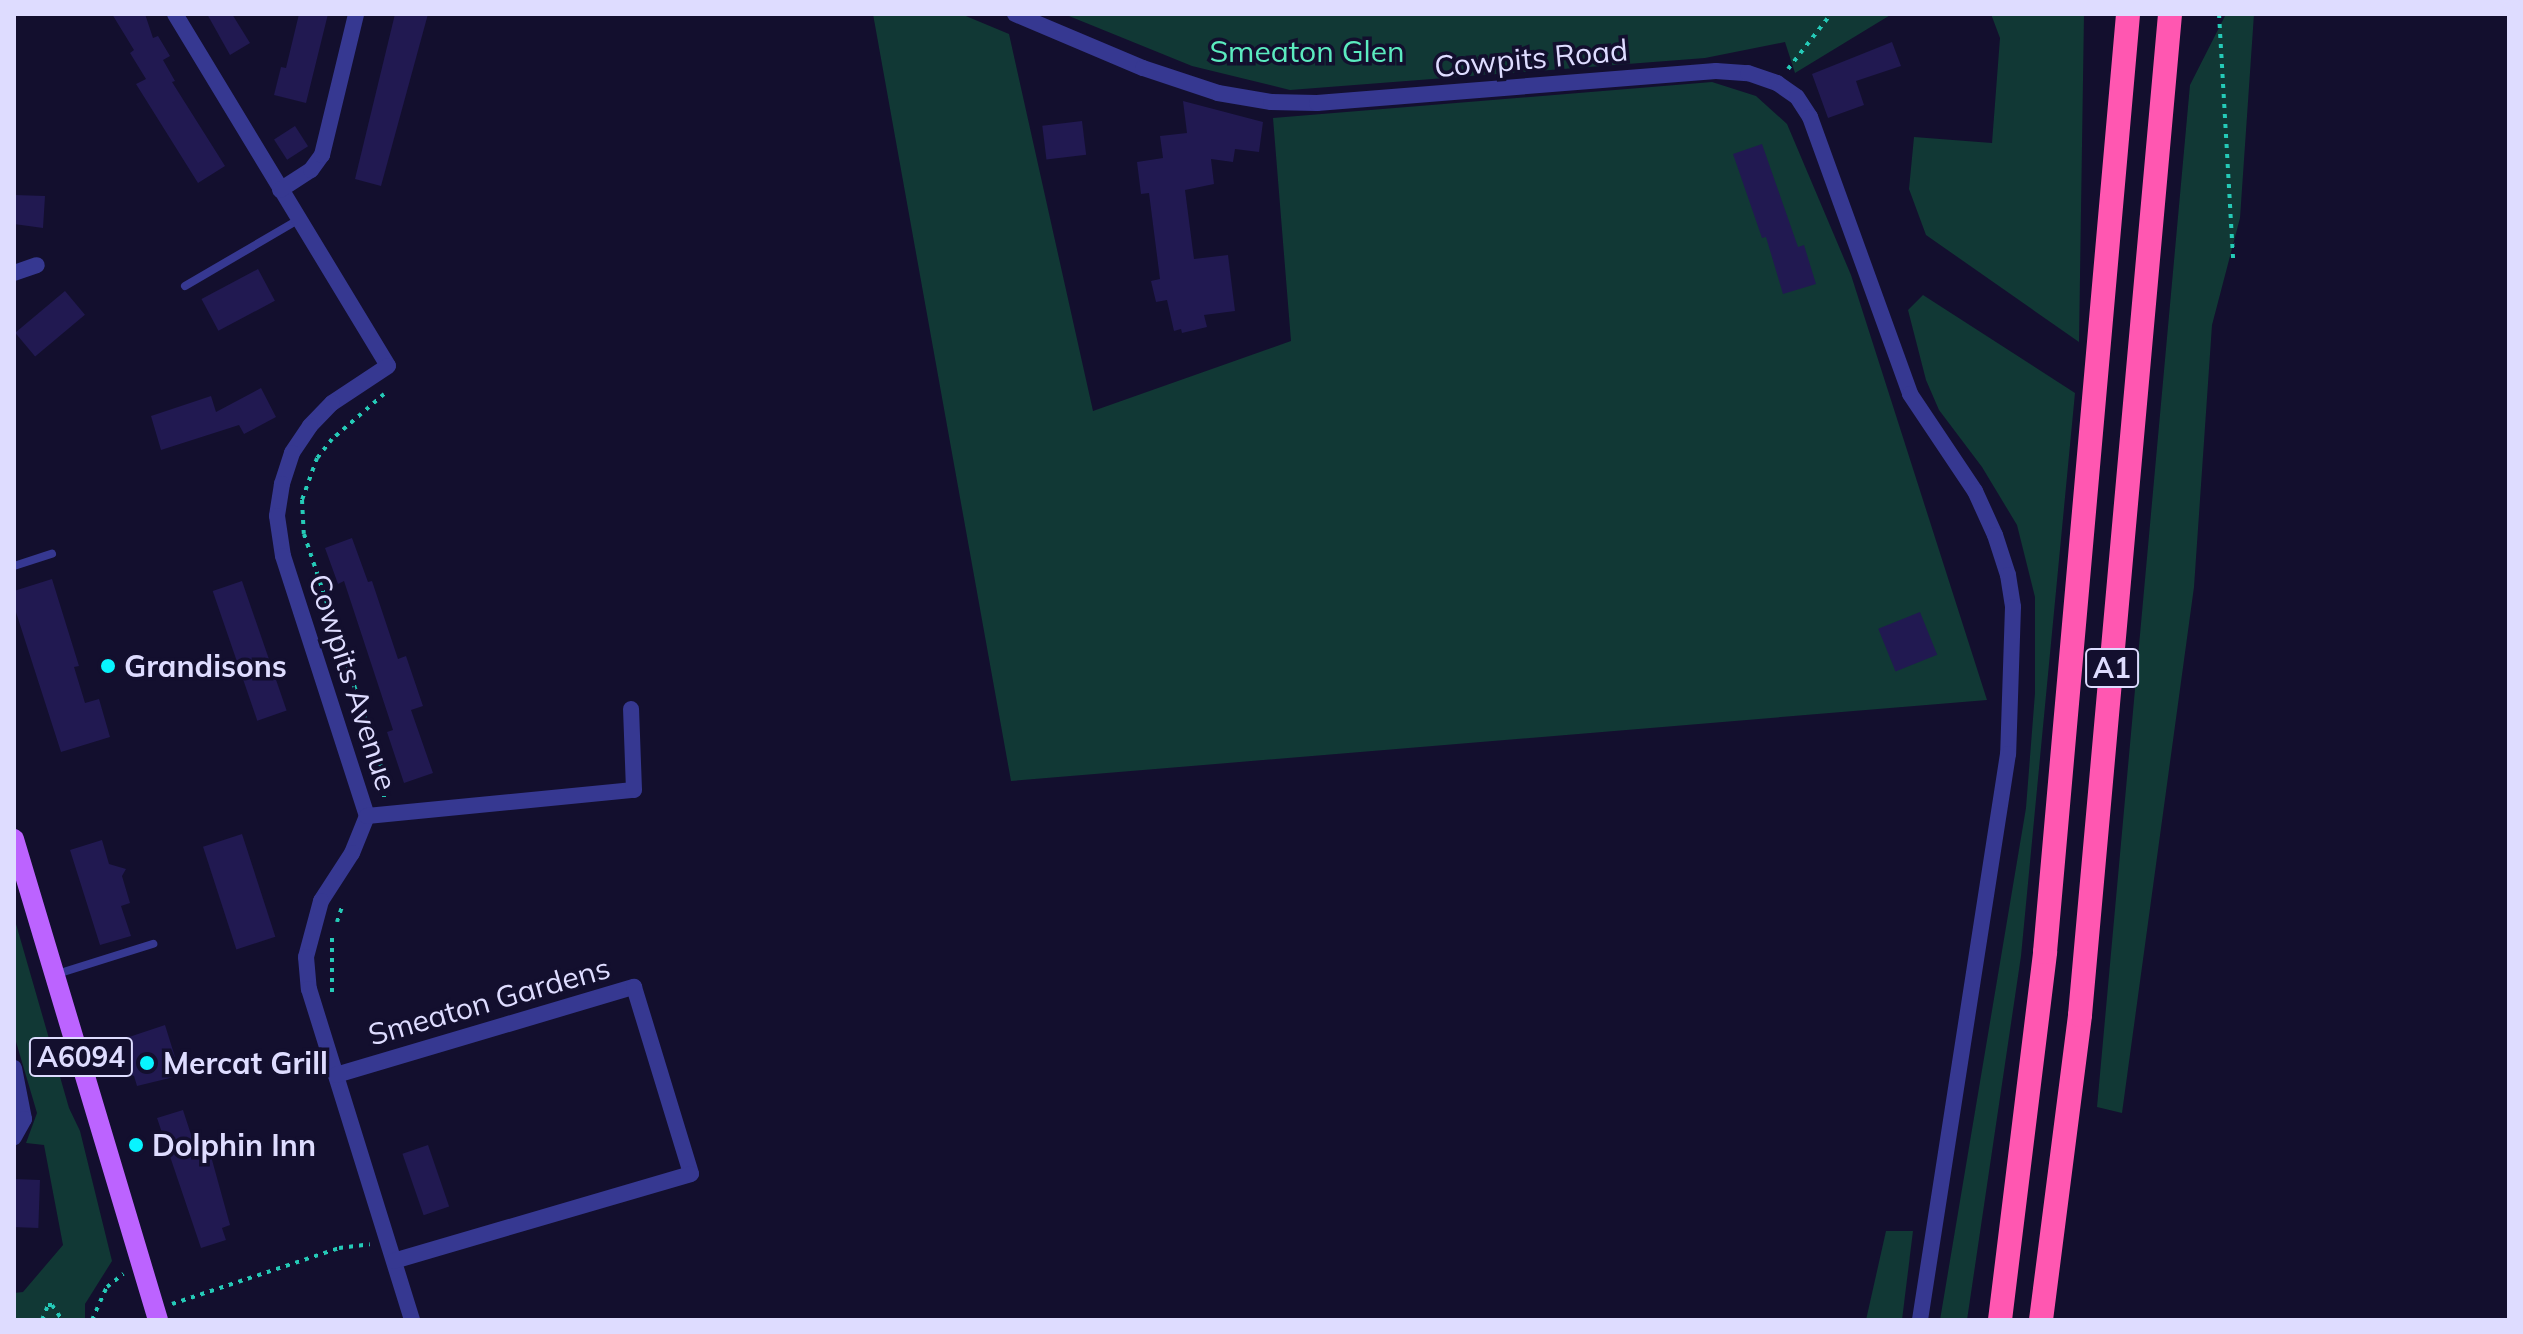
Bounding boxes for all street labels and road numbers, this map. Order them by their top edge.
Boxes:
street label: Cowpits Road [1433,32,1629,84]
street label: Cowpits Avenue [301,569,405,795]
road number: A1 [2084,644,2140,692]
street label: Smeaton Gardens [364,949,614,1053]
road number: A6094 [27,1033,135,1081]

